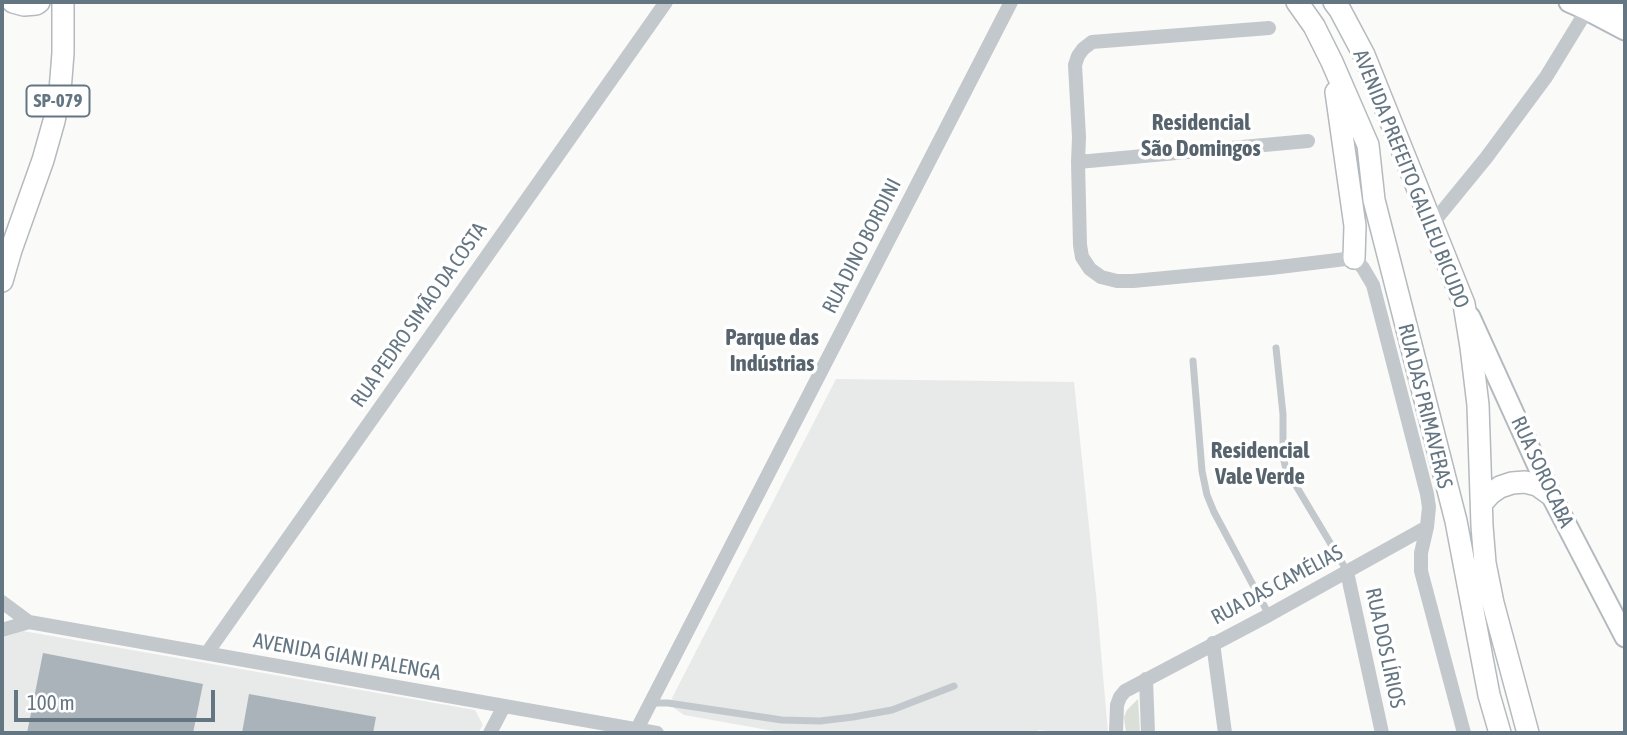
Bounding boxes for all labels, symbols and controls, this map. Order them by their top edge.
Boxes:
street label: AVENIDA PREFEITO GALILEU BICUDO [1348,46,1474,312]
road number: SP-079 [27,86,90,116]
district label: Residencial São Domingos [1141,109,1261,163]
street label: RUA DINO BORDINI [817,174,907,318]
street label: RUA PEDRO SIMÃO DA COSTA [346,218,492,412]
street label: RUA DAS PRIMAVERAS [1392,321,1458,491]
district label: Parque das Indústrias [725,324,819,378]
street label: RUA SOROCABA [1505,412,1579,532]
district label: Residencial Vale Verde [1211,437,1309,491]
street label: RUA DAS CAMÉLIAS [1207,540,1347,630]
street label: RUA DOS LÍRIOS [1360,586,1410,710]
street label: AVENIDA GIANI PALENGA [251,628,443,686]
scale bar [18,676,219,720]
text: 100 m [27,690,75,714]

